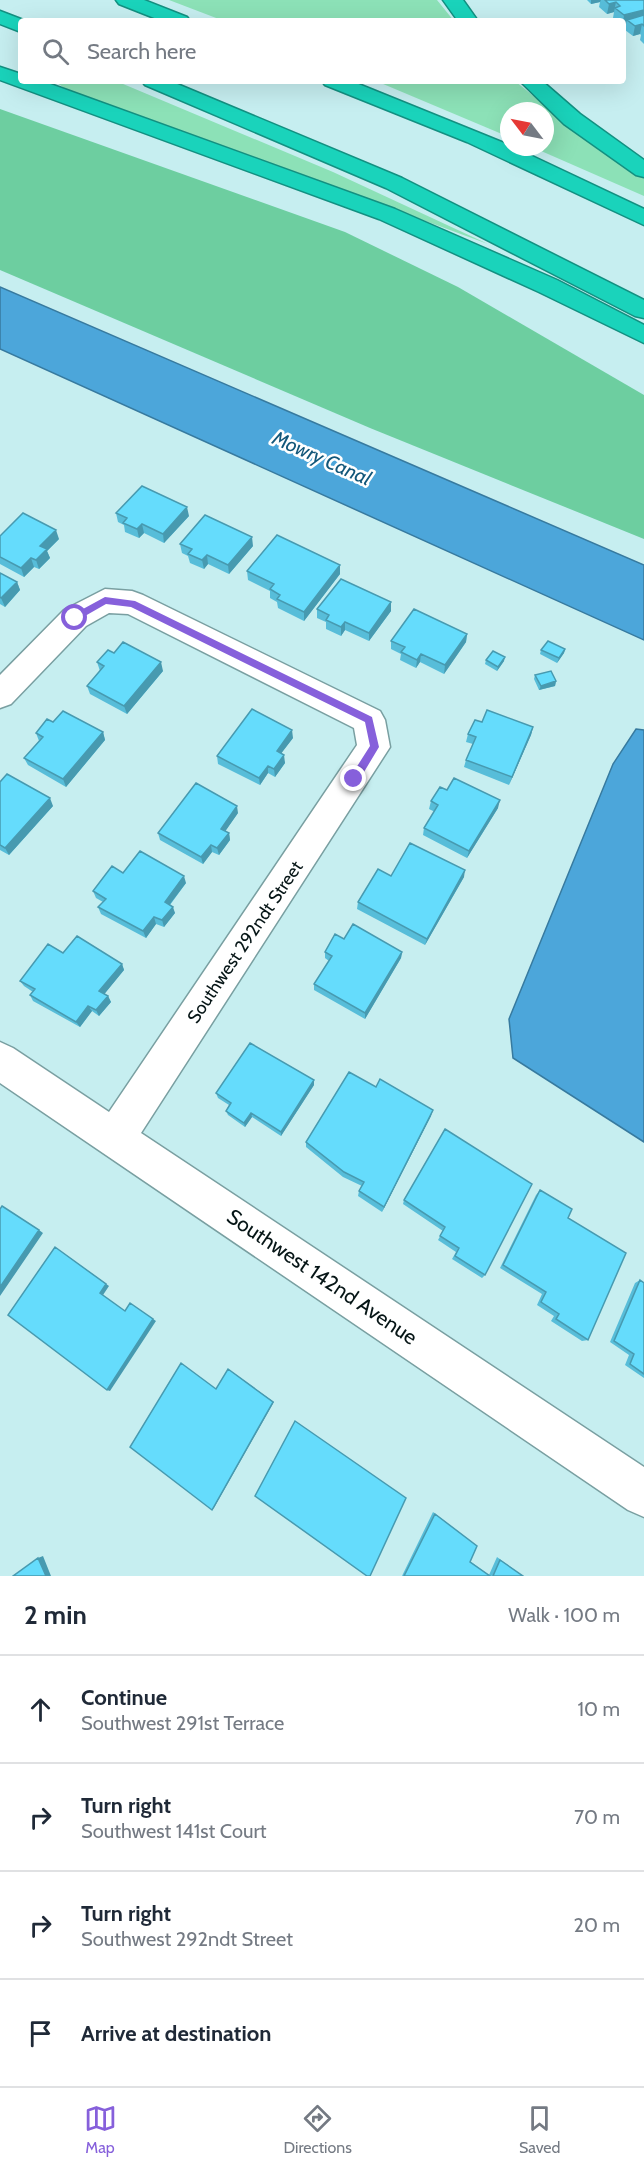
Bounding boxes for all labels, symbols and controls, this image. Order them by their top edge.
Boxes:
search box [18,18,626,84]
icon: search [39,35,72,68]
text: Search here [87,38,196,65]
north arrow [500,102,554,156]
water label: Mowry Canal [268,425,375,491]
route start [61,604,87,630]
route end [340,765,366,791]
street label: Southwest 292ndt Street [183,857,307,1027]
street label: Southwest 142nd Avenue [222,1204,422,1350]
text: 2 min [24,1599,87,1631]
text: Walk · 100 m [508,1603,620,1627]
text: Continue [81,1684,167,1711]
icon: ahead [24,1693,57,1726]
text: 10 m [577,1697,620,1721]
text: Southwest 291st Terrace [81,1711,284,1735]
text: Turn right [81,1792,171,1819]
icon: right [24,1801,57,1834]
text: 70 m [574,1805,620,1829]
text: Southwest 141st Court [81,1819,266,1843]
text: Turn right [81,1900,171,1927]
icon: right [24,1909,57,1942]
text: 20 m [574,1913,620,1937]
text: Southwest 292ndt Street [81,1927,293,1951]
icon: arrive [24,2017,57,2050]
text: Arrive at destination [81,2020,271,2047]
tab: Map [84,2102,117,2157]
tab: Directions [284,2102,352,2157]
tab: Saved [519,2102,560,2157]

